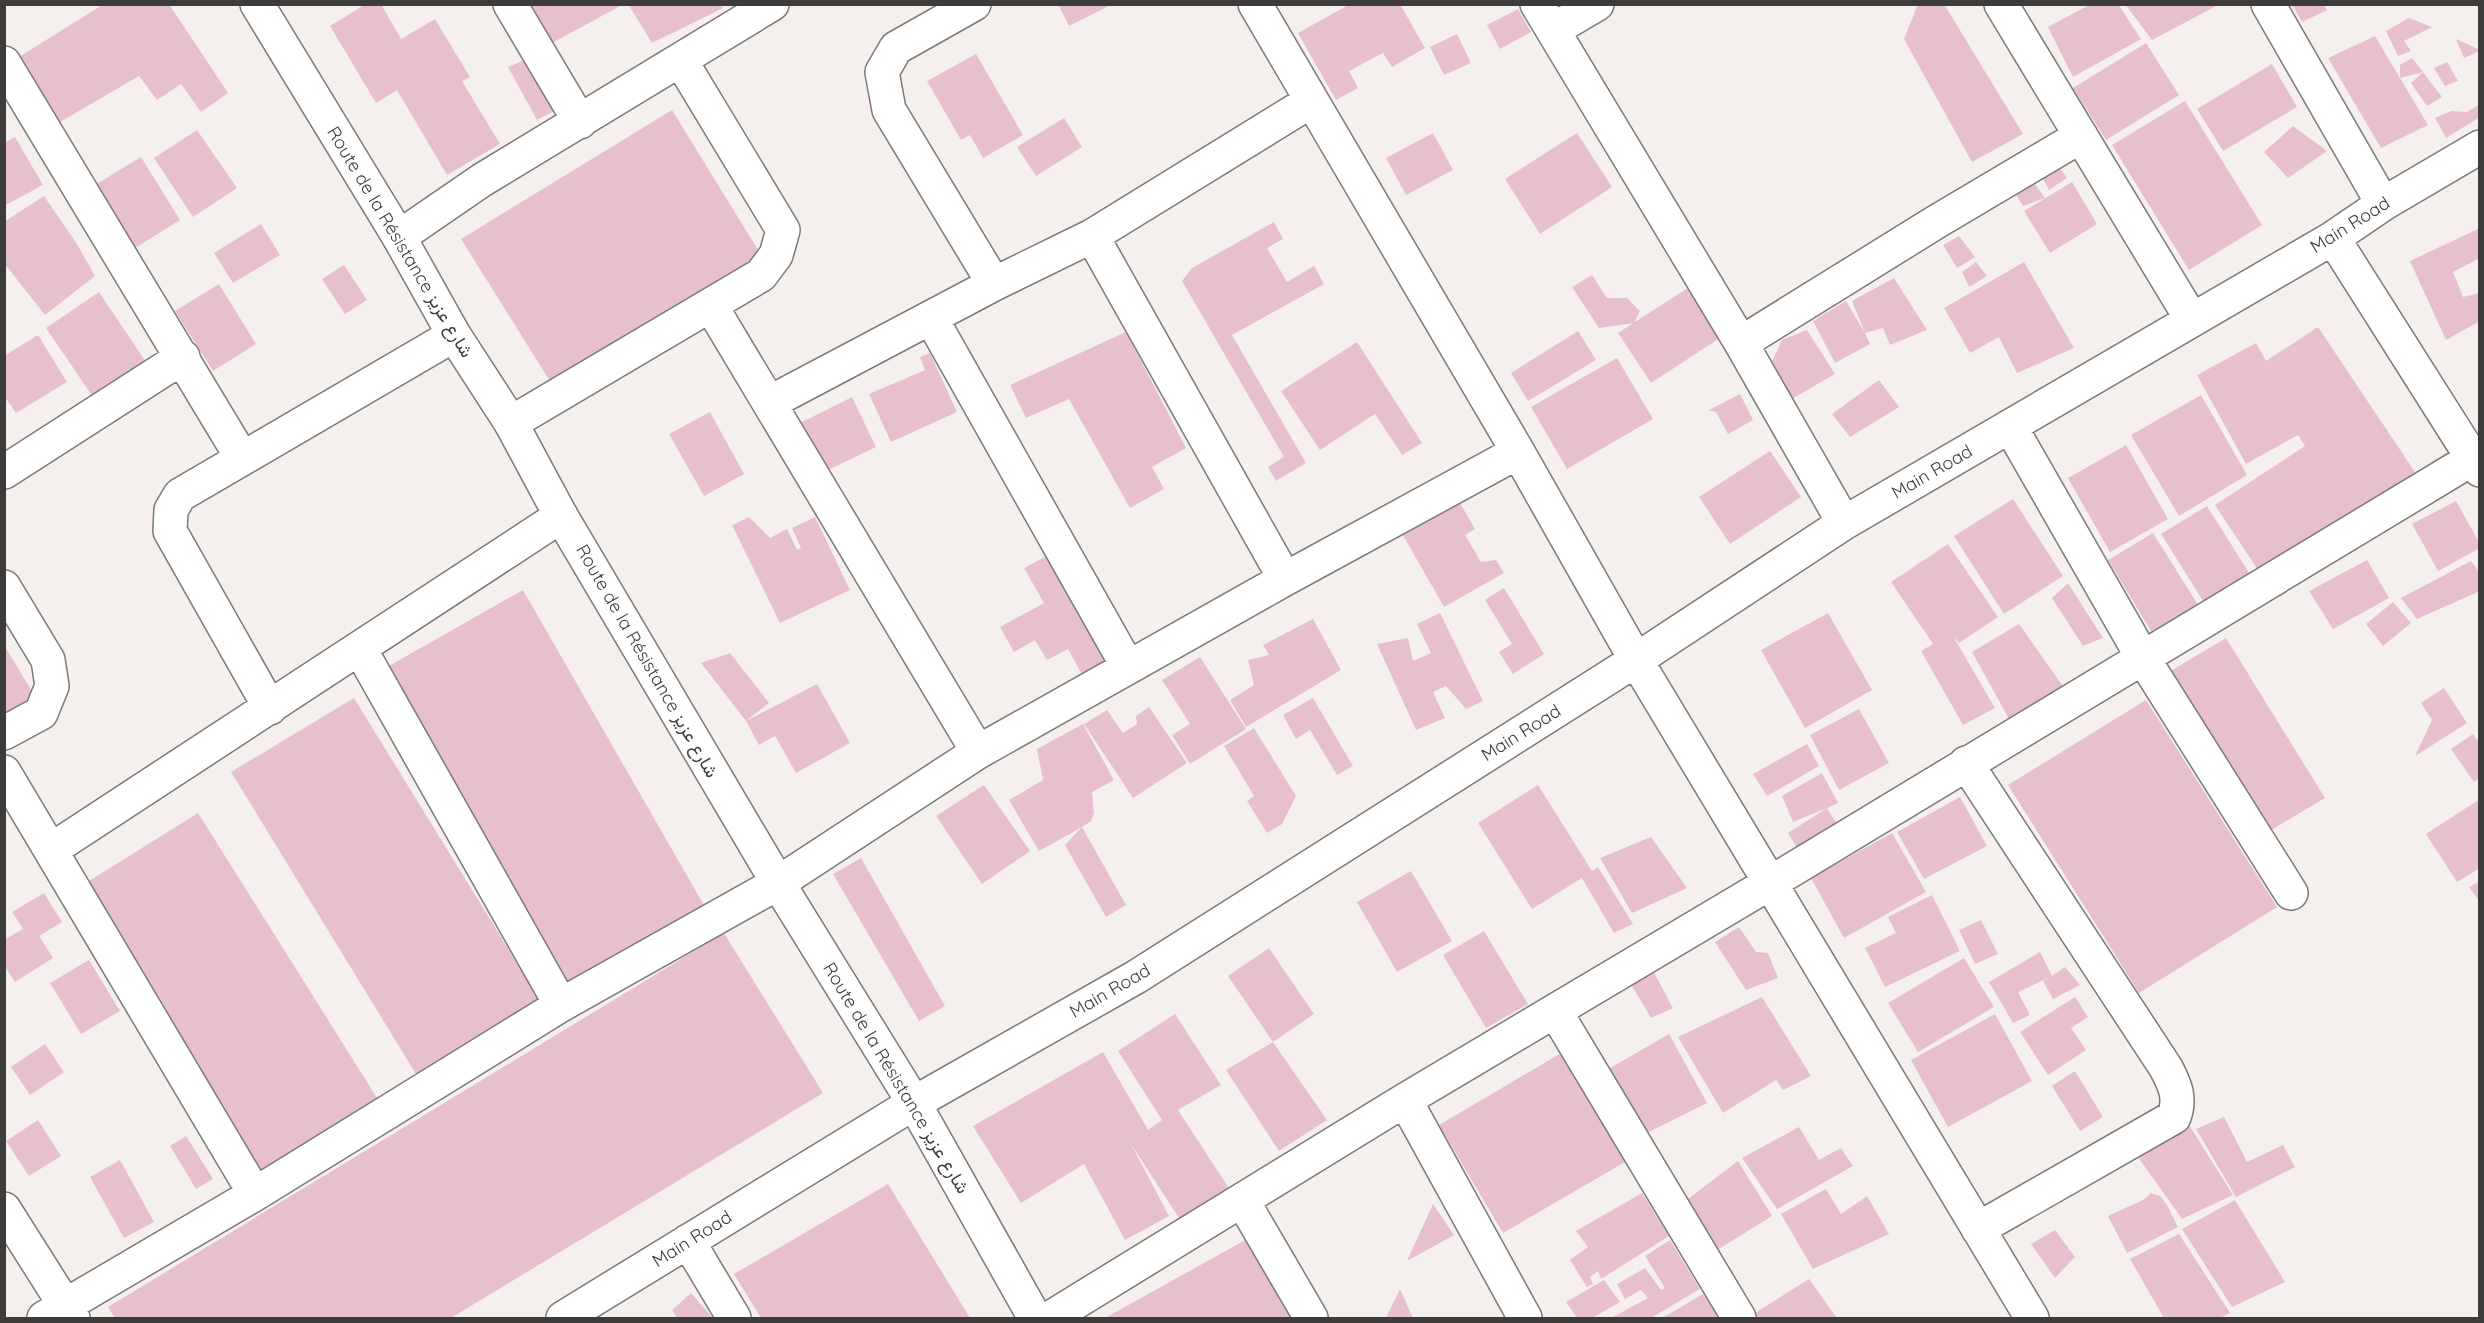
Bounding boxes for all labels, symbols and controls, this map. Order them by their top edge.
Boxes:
street label: Route de la Résistance شارع عزيز [321,122,479,362]
street label: Main Road [2306,191,2394,258]
street label: Main Road [1887,439,1976,504]
street label: Route de la Résistance شارع عزيز [570,540,724,782]
street label: Main Road [1477,699,1565,766]
street label: Route de la Résistance شارع عزيز [817,958,975,1198]
street label: Main Road [1065,958,1154,1023]
street label: Main Road [648,1205,736,1272]

